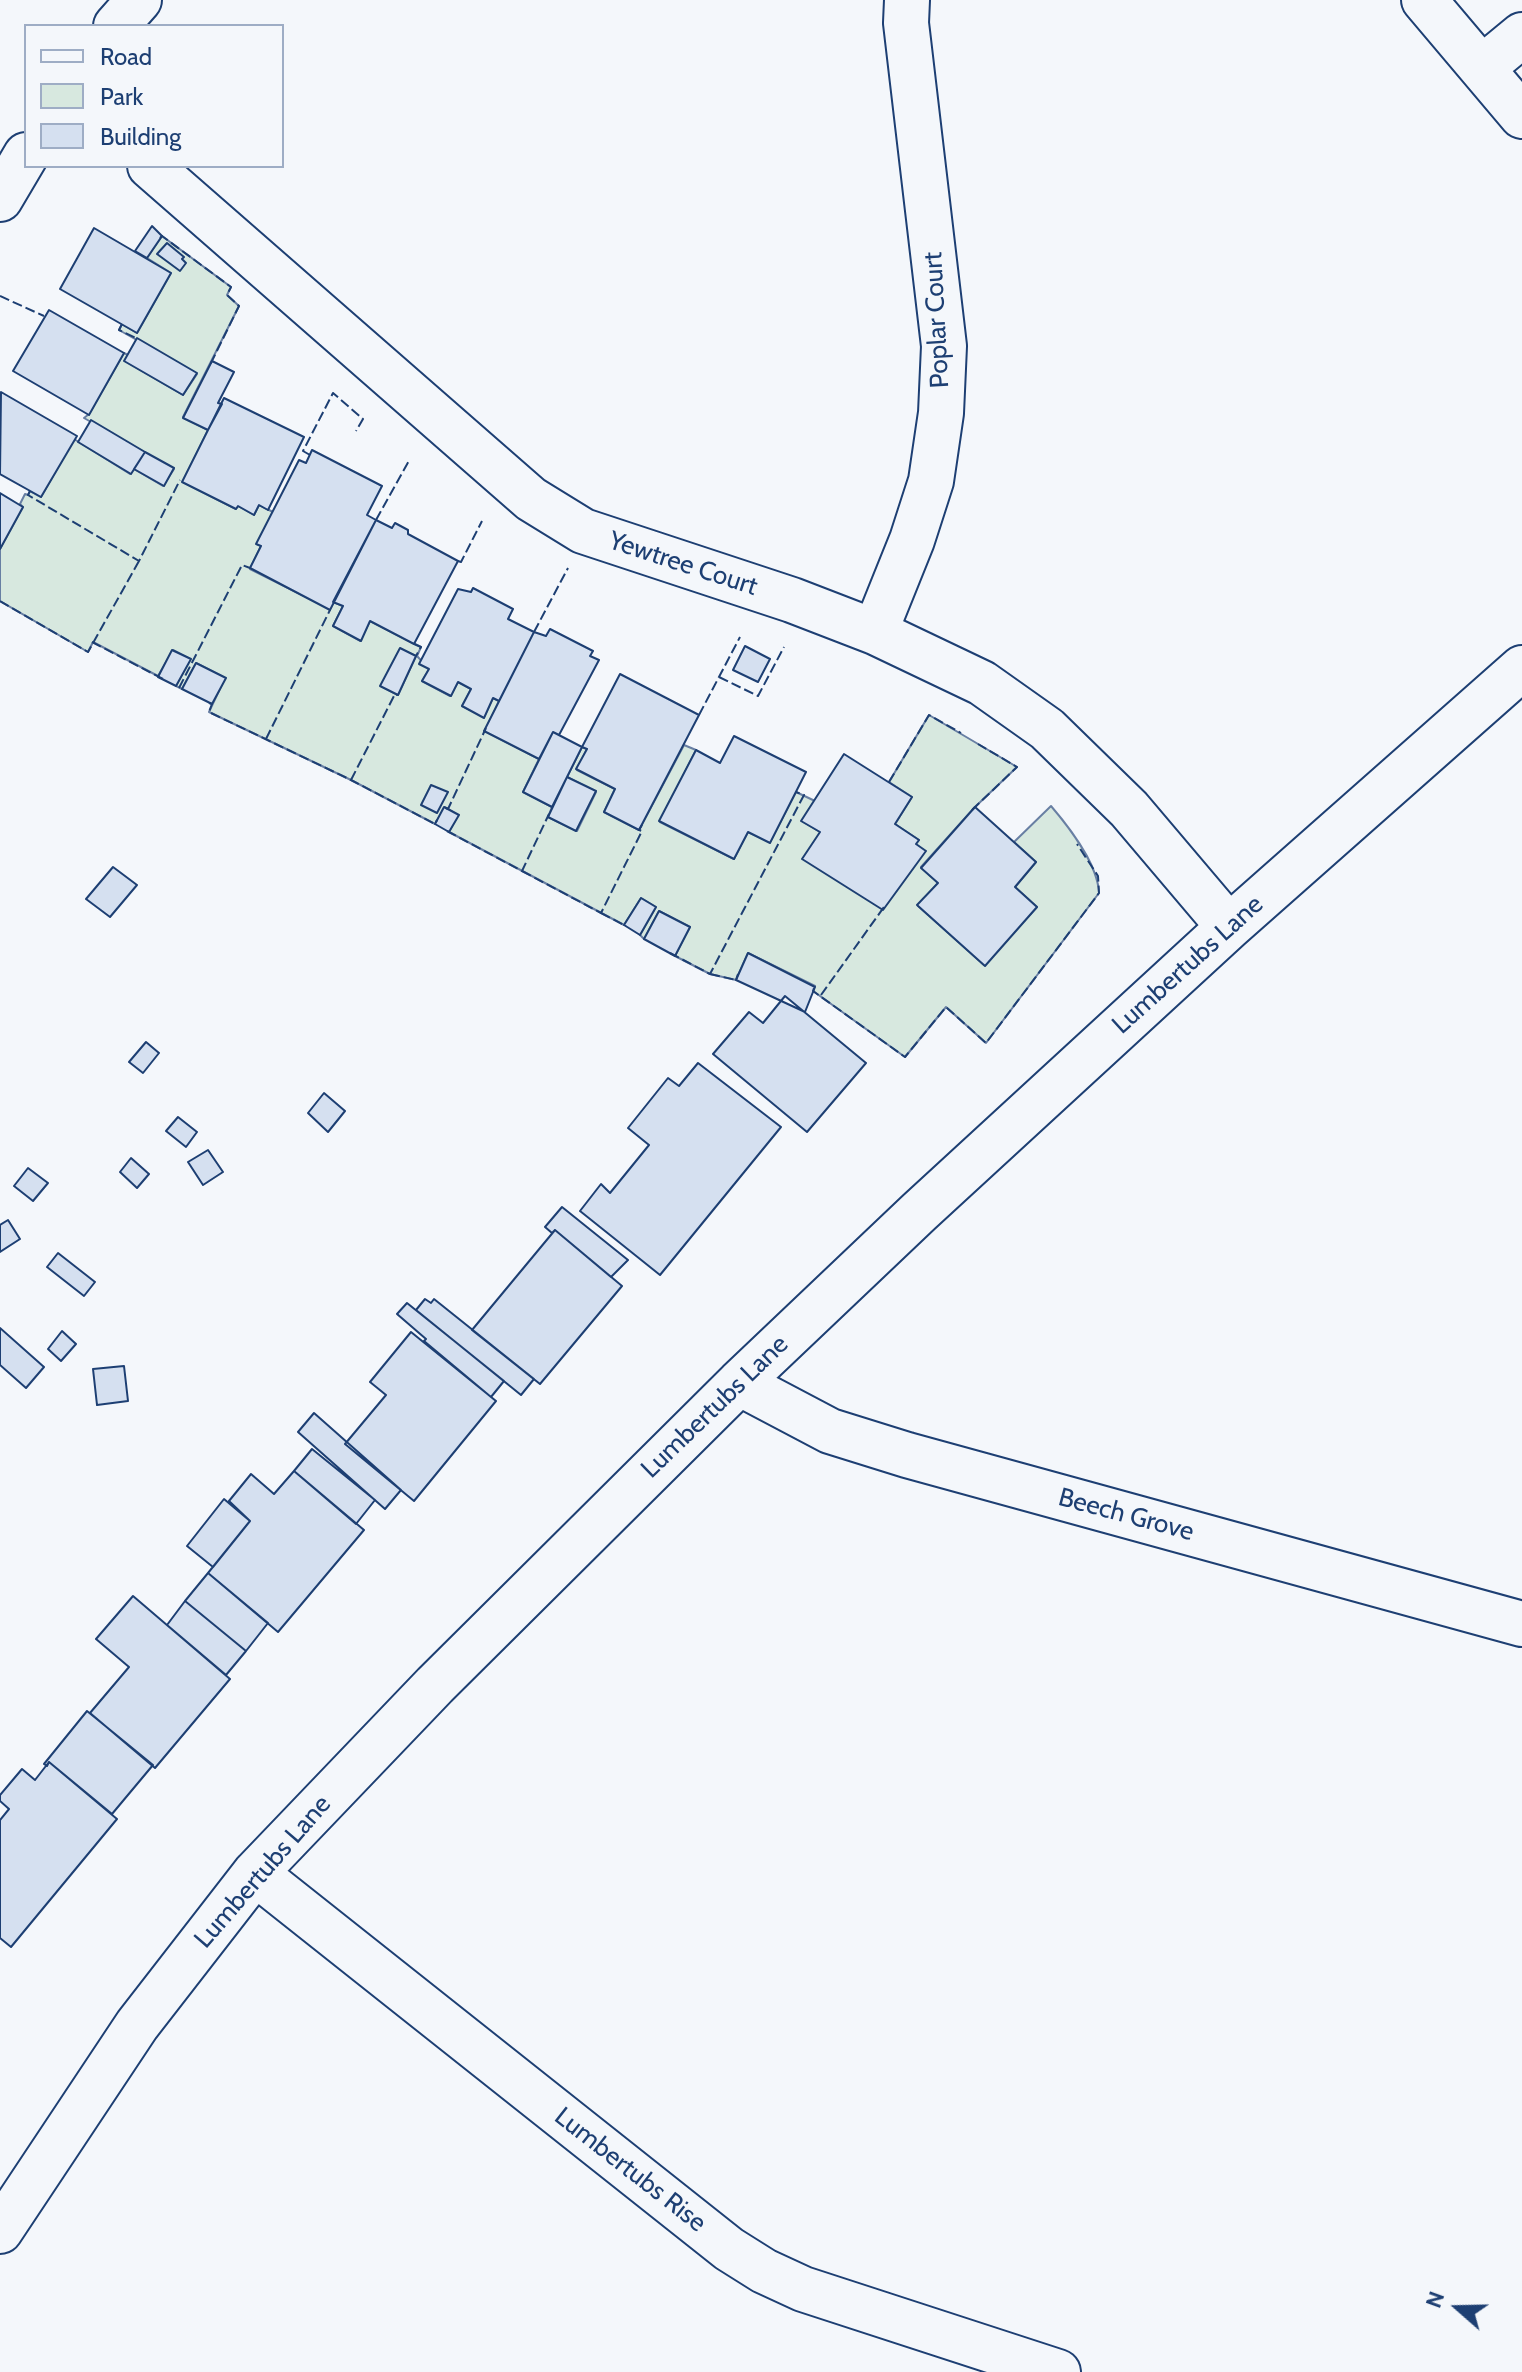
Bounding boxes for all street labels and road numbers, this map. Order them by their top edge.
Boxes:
street label: Poplar Court [918,251,956,389]
street label: Yewtree Court [605,525,761,603]
street label: Lumbertubs Lane [1106,889,1270,1041]
street label: Lumbertubs Lane [635,1329,795,1485]
street label: Beech Grove [1055,1482,1197,1548]
street label: Lumbertubs Lane [188,1789,338,1955]
street label: Lumbertubs Rise [548,2101,712,2239]

